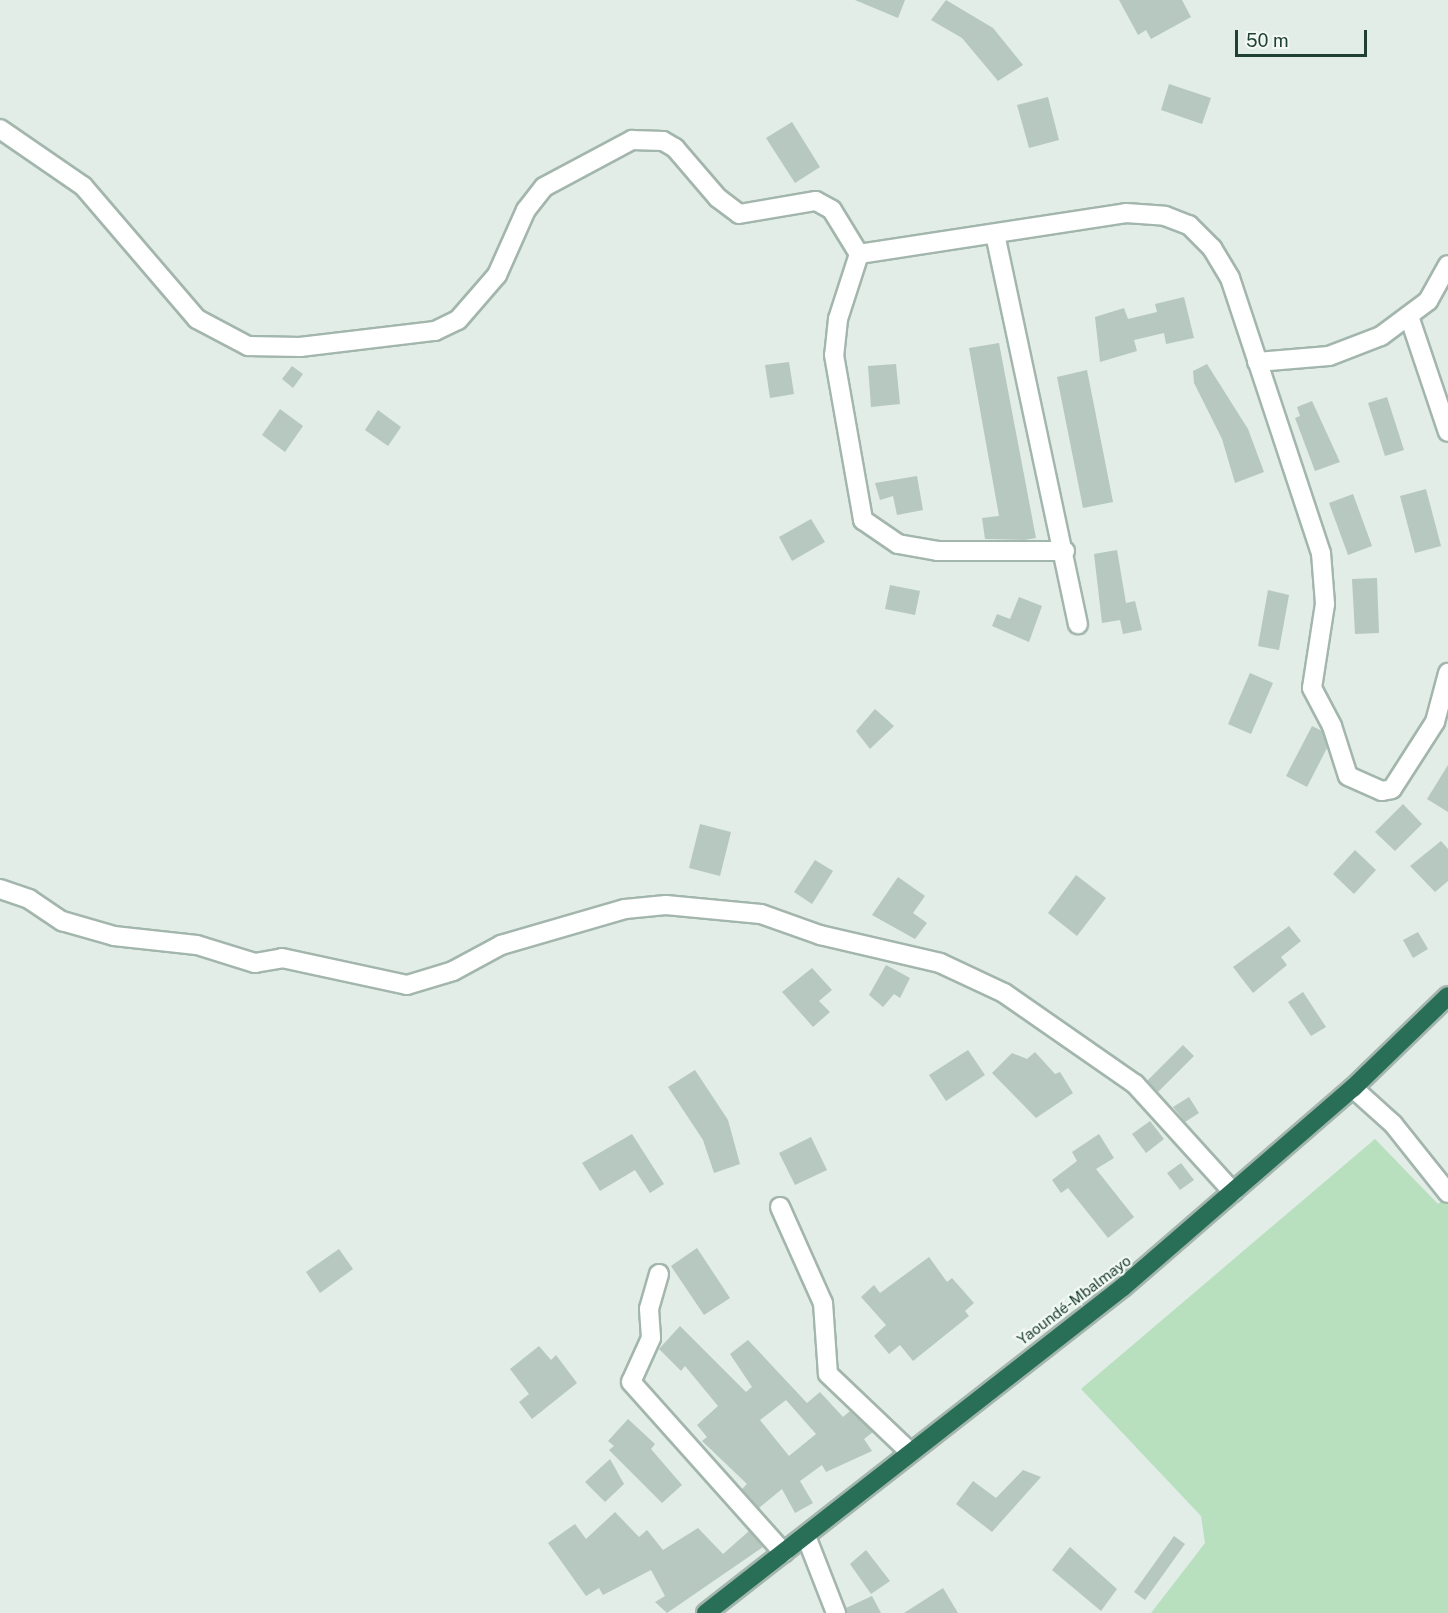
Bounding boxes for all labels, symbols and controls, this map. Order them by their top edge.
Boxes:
scale bar [1238,18,1370,56]
text: 50 m [1246,30,1289,51]
street label: Yaoundé-Mbalmayo [1014,1251,1134,1349]

